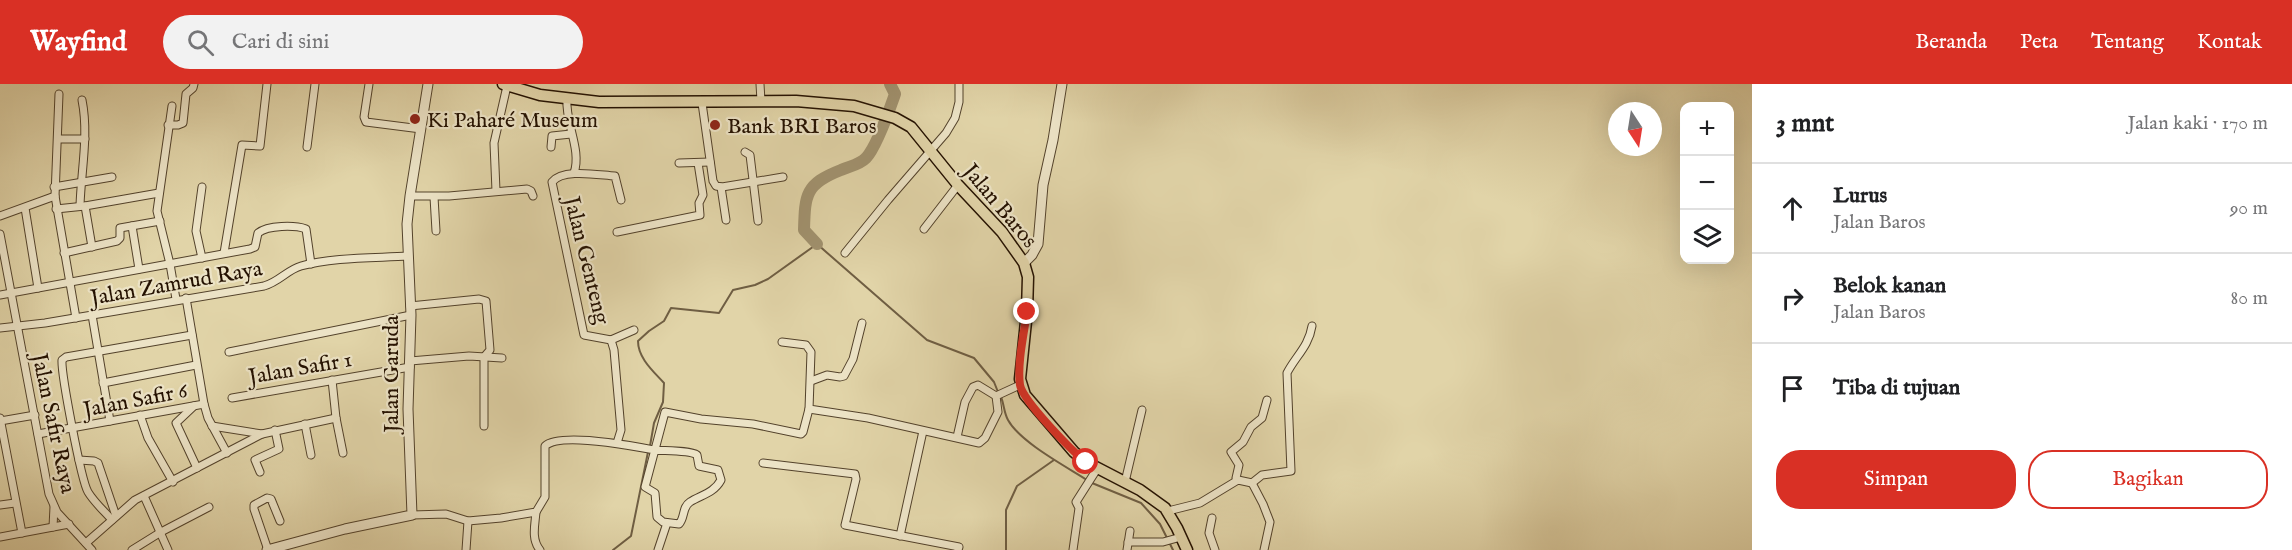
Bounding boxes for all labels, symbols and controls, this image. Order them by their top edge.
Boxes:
search box [163,15,583,69]
text: Wayfind [30,25,127,60]
icon: search [184,26,217,59]
text: Cari di sini [232,28,329,56]
text: Beranda [1915,29,1987,56]
text: Peta [2020,29,2058,56]
text: Tentang [2091,29,2164,56]
text: Kontak [2197,29,2262,56]
north arrow [1608,102,1662,156]
map controls [1680,102,1734,264]
button: + [1680,102,1734,156]
place label: Ki Paharé Museum [427,107,598,135]
text: 3 mnt [1776,107,1834,140]
text: Jalan kaki · 170 m [2128,111,2268,136]
marker: Ki Paharé Museum [408,112,422,126]
place label: Bank BRI Baros [727,113,876,141]
marker: Bank BRI Baros [708,118,722,132]
street label: Jalan Baros [954,156,1043,254]
button: − [1680,156,1734,210]
text: Lurus [1833,182,1887,210]
street label: Jalan Genteng [556,191,616,328]
icon: ahead [1776,192,1809,225]
text: 90 m [2230,196,2268,221]
button: layers [1680,210,1734,264]
text: Jalan Baros [1833,210,1925,235]
street label: Jalan Zamrud Raya [85,255,265,313]
text: Belok kanan [1833,272,1946,300]
icon: right [1776,282,1809,315]
text: 80 m [2231,286,2268,311]
route end [1013,298,1039,324]
text: Jalan Baros [1833,300,1925,325]
street label: Jalan Garuda [378,315,406,436]
street label: Jalan Safir 1 [243,346,354,392]
street label: Jalan Safir Raya [24,348,82,497]
icon: arrive [1776,372,1809,405]
text: Tiba di tujuan [1833,374,1960,402]
street label: Jalan Safir 6 [78,377,191,425]
route start [1072,448,1098,474]
button: Simpan [1776,450,2016,509]
button: Bagikan [2028,450,2268,509]

